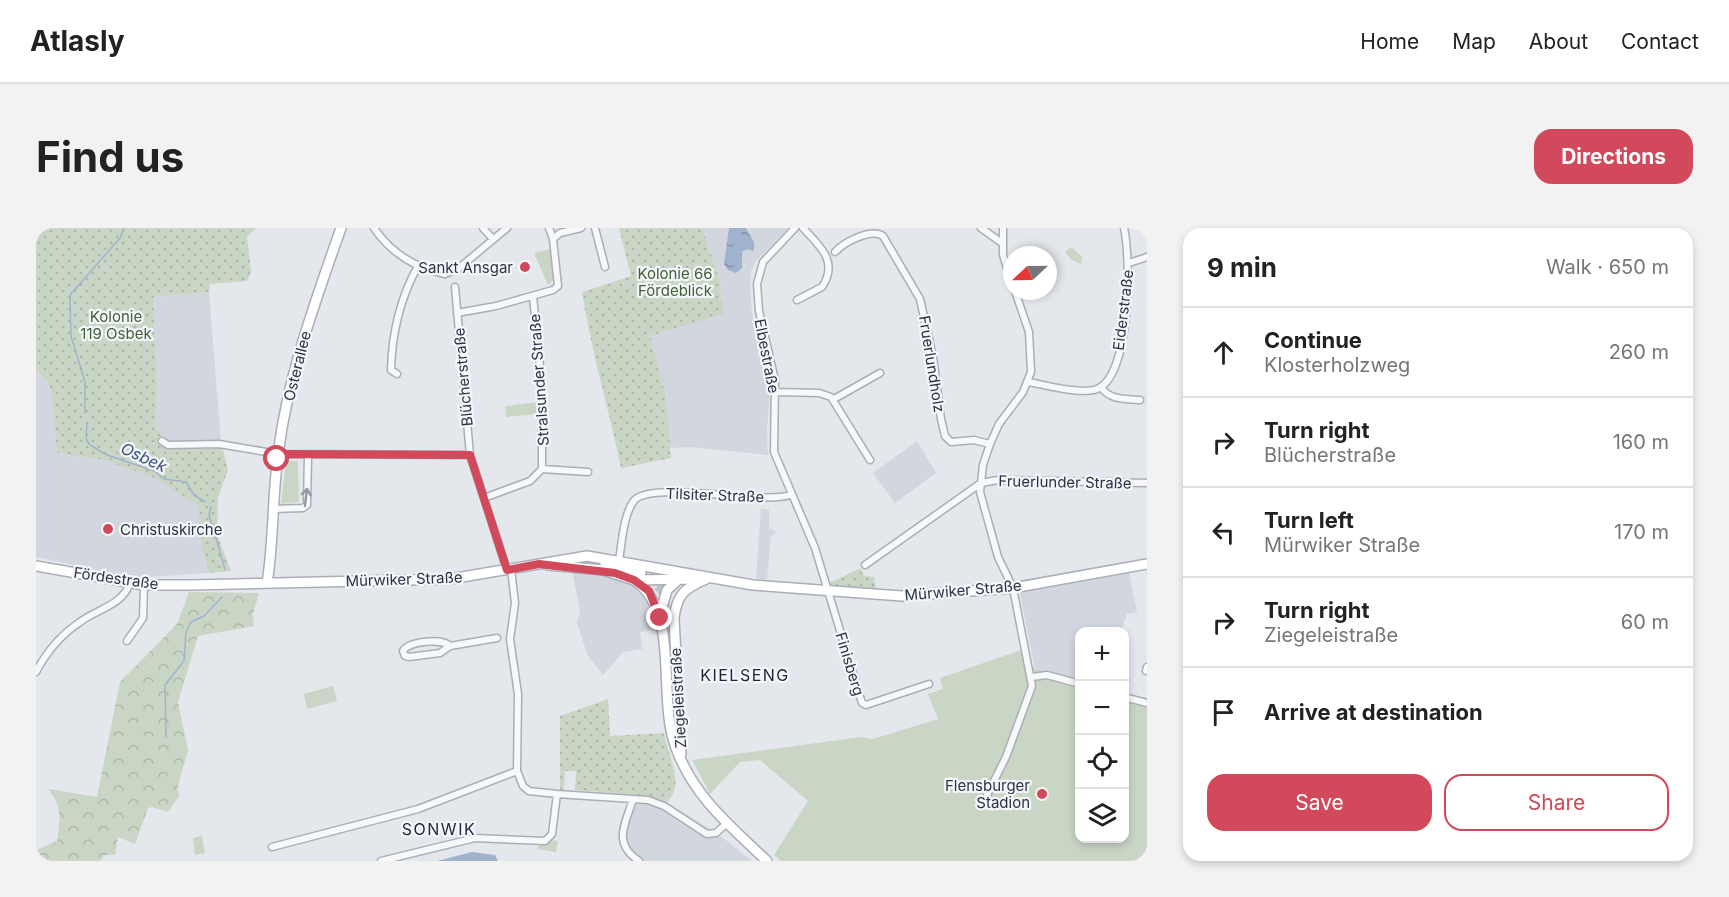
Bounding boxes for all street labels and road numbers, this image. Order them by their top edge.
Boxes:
street label: Eiderstraße [1109,269,1137,351]
street label: Stralsunder Straße [525,313,553,447]
street label: Fruerlundholz [915,314,949,414]
street label: Elbestraße [750,317,784,395]
street label: Blücherstraße [449,327,477,427]
street label: Osterallee [279,329,315,403]
street label: Fruerlunder Straße [998,471,1132,493]
street label: Tilsiter Straße [665,484,765,506]
street label: Fördestraße [72,563,160,593]
street label: Mürwiker Straße [345,567,463,591]
street label: Mürwiker Straße [904,575,1022,605]
street label: Finisberg [831,630,869,698]
street label: Ziegeleistraße [666,647,690,749]

